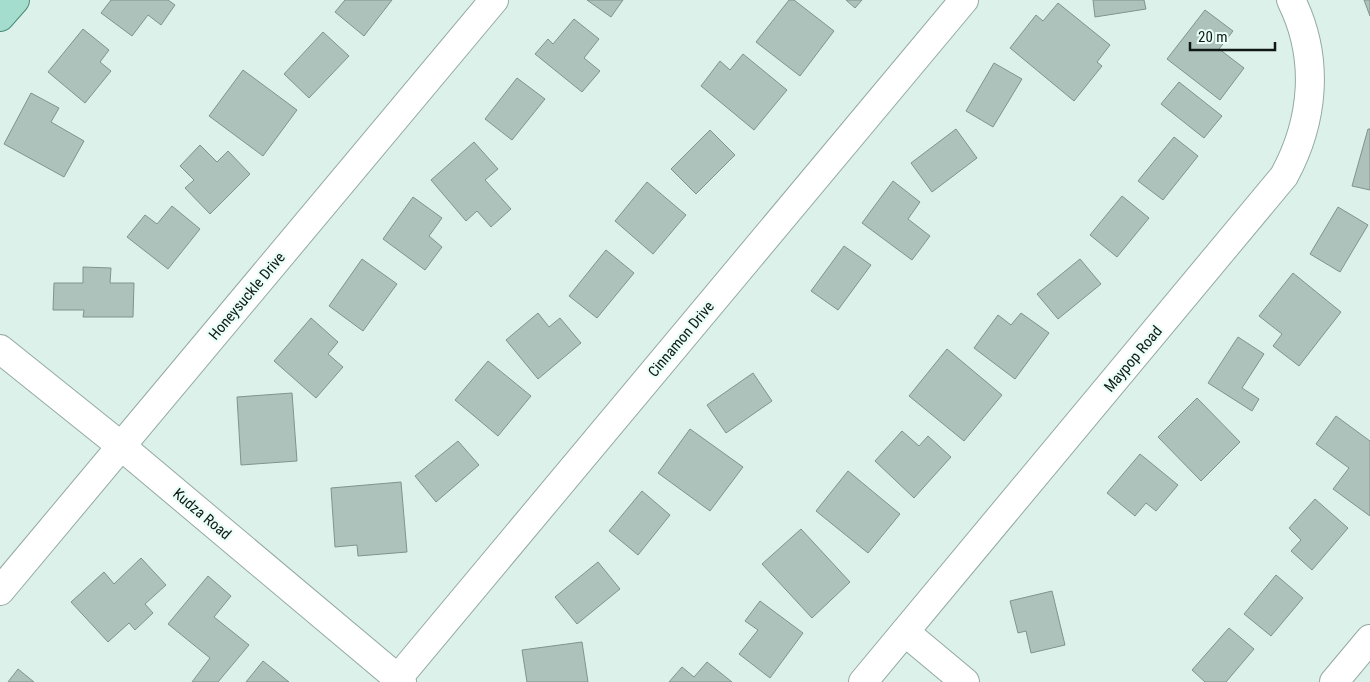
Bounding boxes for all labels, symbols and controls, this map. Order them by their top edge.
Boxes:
scale bar [1190,20,1275,52]
text: 20 m [1198,28,1228,46]
street label: Honeysuckle Drive [205,249,289,343]
street label: Cinnamon Drive [644,298,718,380]
street label: Maypop Road [1100,322,1166,396]
street label: Kudza Road [169,485,235,543]

